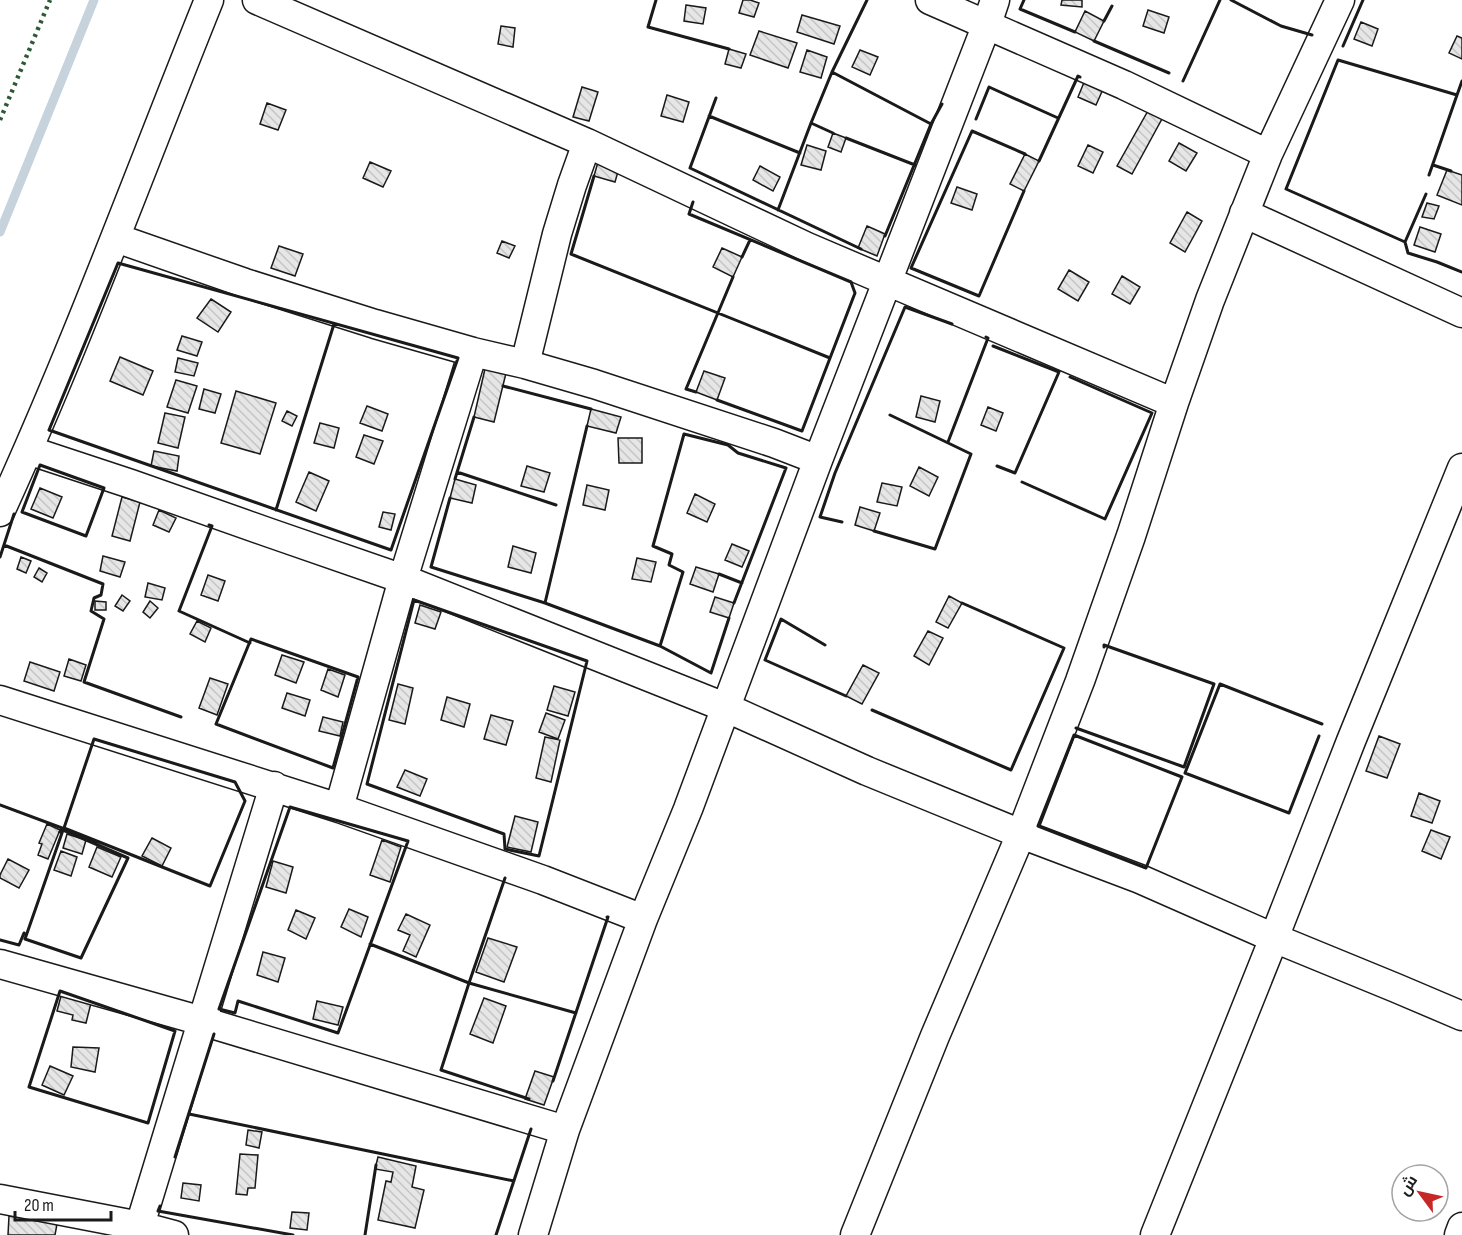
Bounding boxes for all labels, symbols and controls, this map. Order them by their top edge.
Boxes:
north arrow [1390,1163,1450,1223]
text: ش [1395,1172,1422,1199]
scale bar [15,1184,111,1222]
text: 20 m [24,1195,54,1216]

